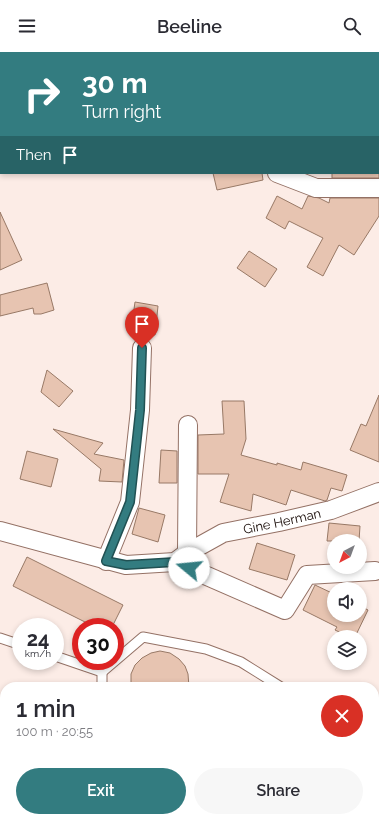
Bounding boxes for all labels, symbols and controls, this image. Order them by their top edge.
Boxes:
icon: menu [16,15,38,37]
icon: search [341,15,363,37]
text: Beeline [157,16,222,37]
text: 30 m [82,67,148,100]
icon: right [16,68,68,120]
text: Turn right [82,101,161,122]
icon: arrive [59,144,81,166]
text: Then [16,146,51,164]
pin [125,307,159,348]
icon: arrive [131,313,153,335]
street label: Gine Herman [242,506,322,537]
north arrow [327,534,367,574]
map controls [327,534,367,670]
position arrow [168,547,210,589]
button: sound [327,582,367,622]
speed limit sign: 30 [72,618,124,670]
text: 24 [27,627,49,651]
button: layers [327,630,367,670]
text: km/h [25,648,51,659]
text: 1 min [16,694,76,723]
button: close [321,695,363,737]
text: 100 m · 20:55 [16,724,93,739]
button: Exit [16,768,186,814]
button: Share [194,768,363,814]

